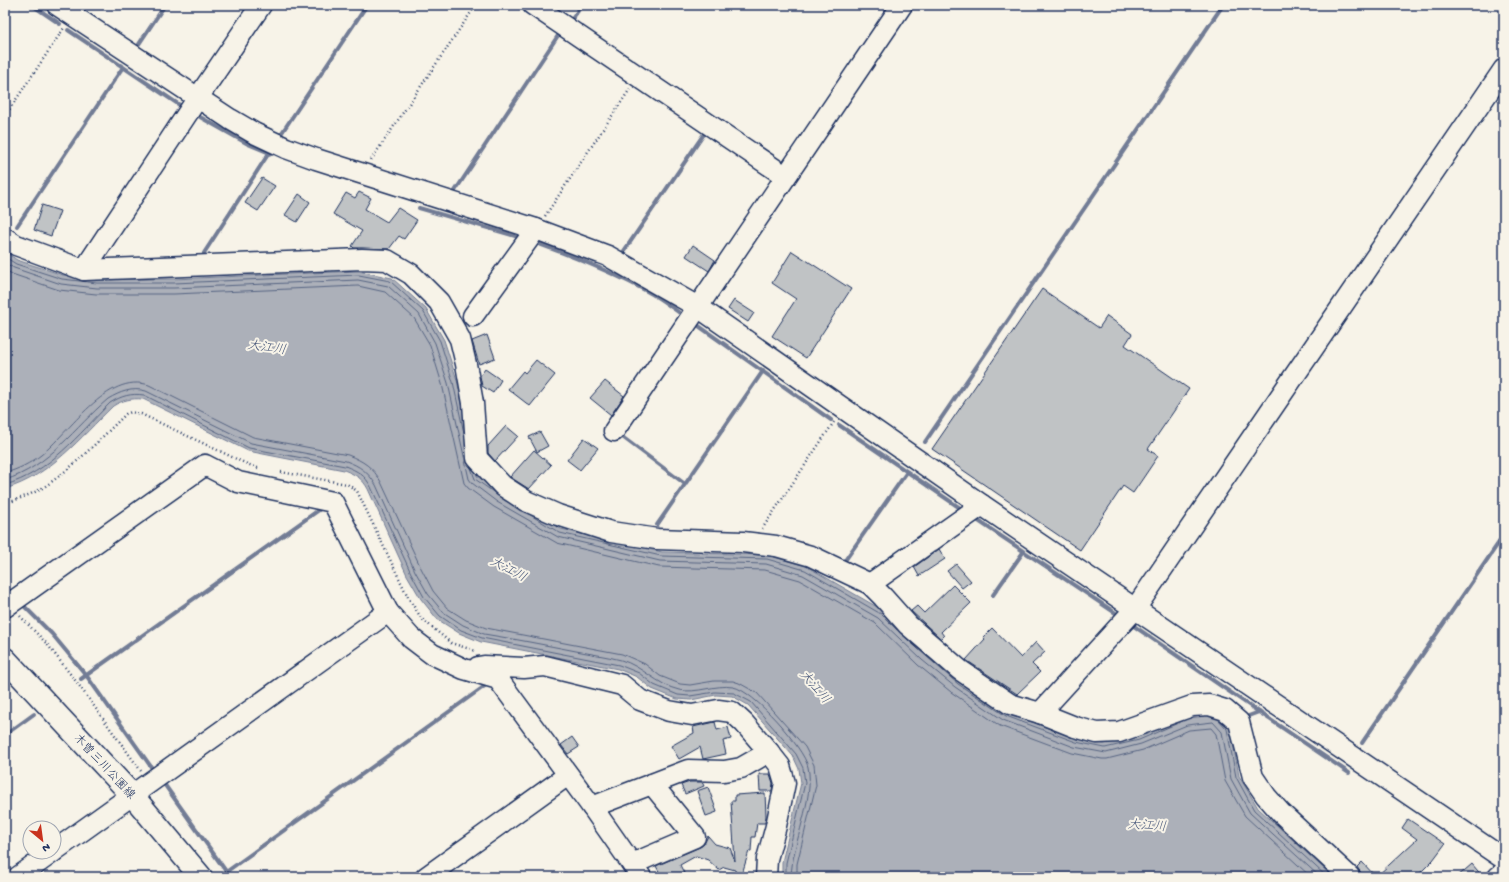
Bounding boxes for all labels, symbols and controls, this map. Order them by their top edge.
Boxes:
water label: 大江川 [246,337,287,359]
water label: 大江川 [487,554,529,586]
water label: 大江川 [796,667,833,707]
street label: 木曽三川公園線 [70,731,138,803]
water label: 大江川 [1127,817,1167,835]
north arrow [22,820,62,860]
text: N [40,840,52,854]

